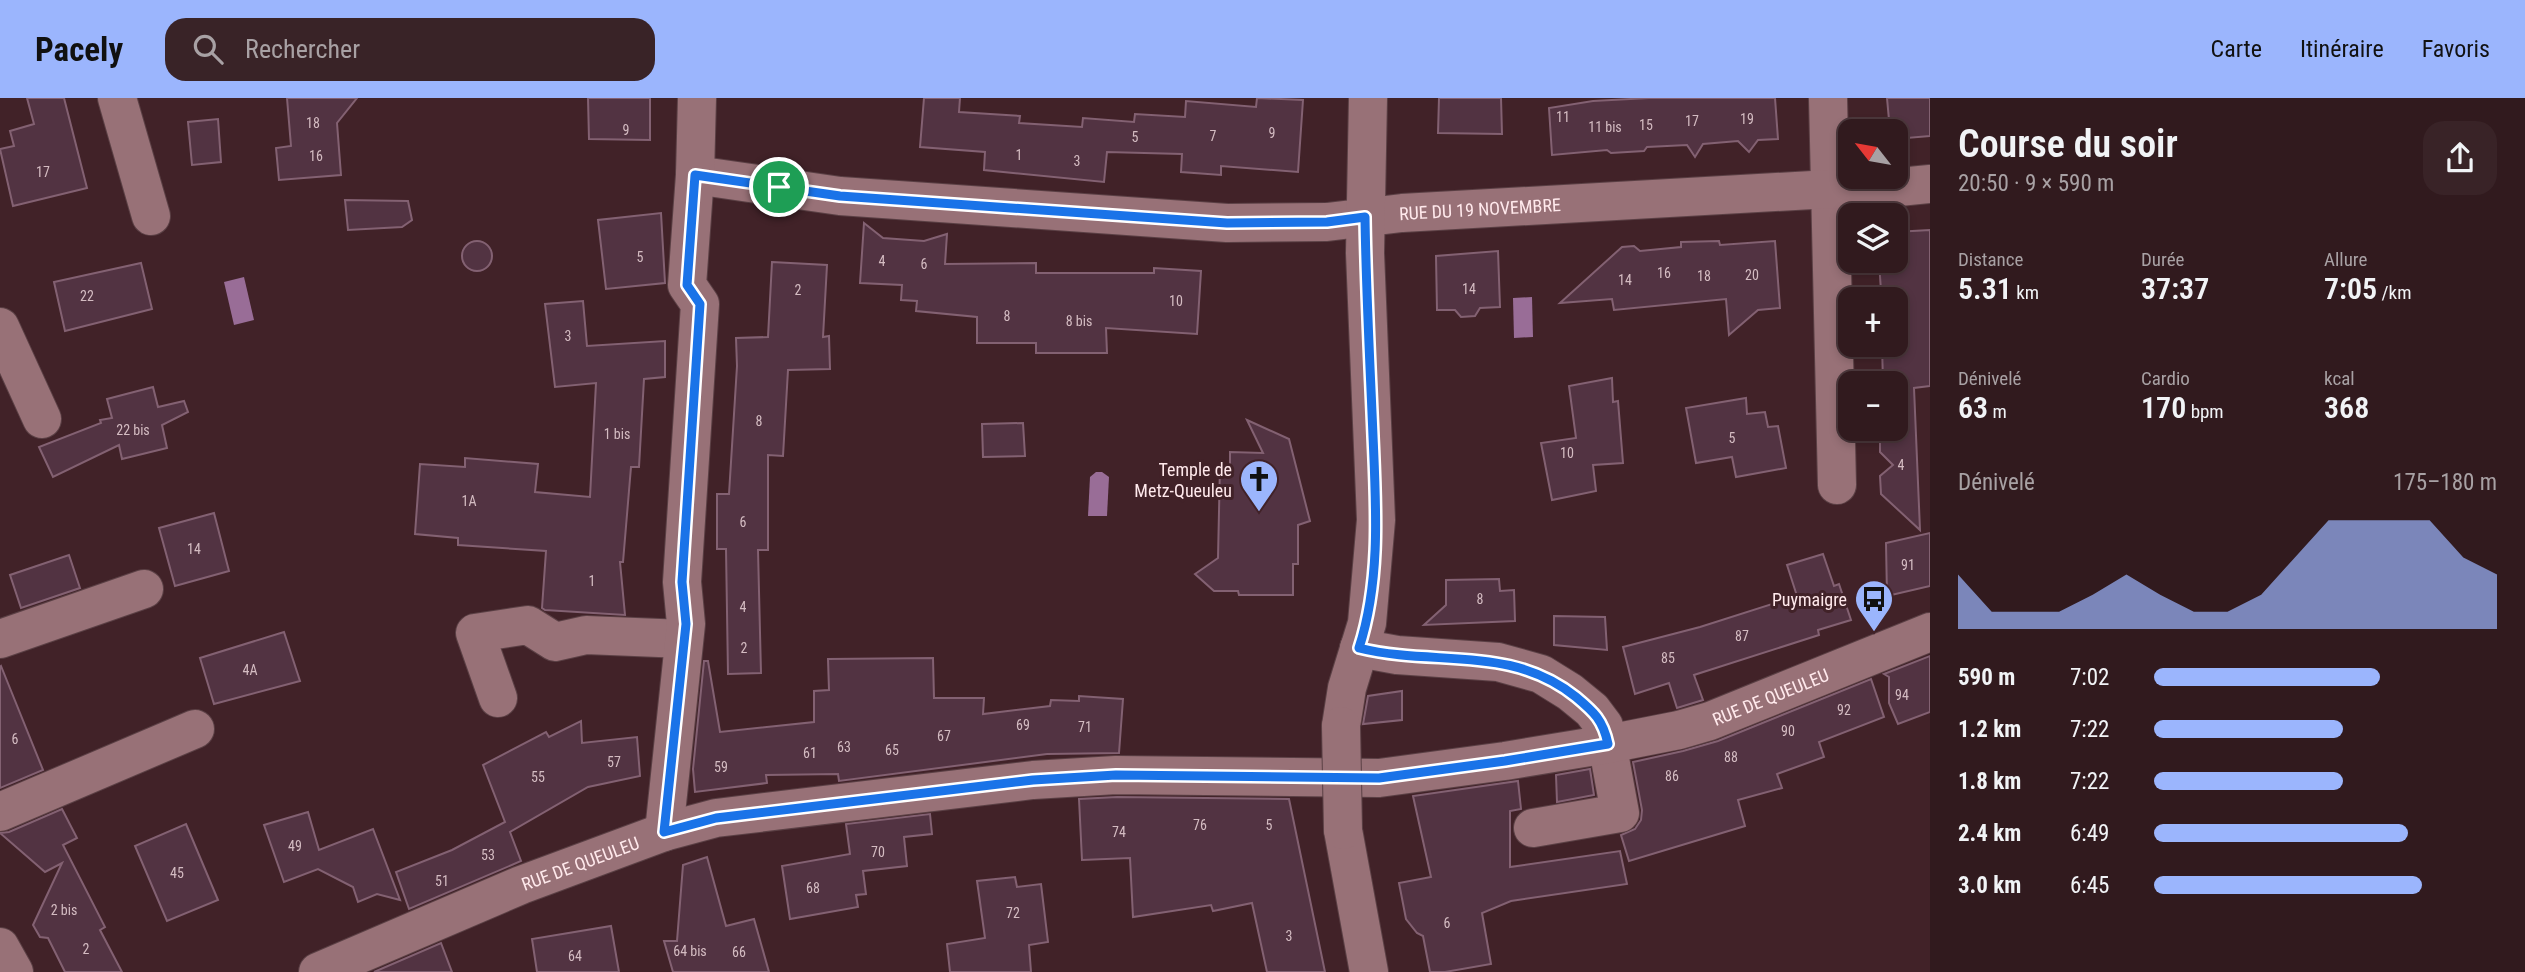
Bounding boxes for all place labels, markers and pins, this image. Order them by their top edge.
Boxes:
pin [749,157,809,217]
church icon: Temple de Metz-Queuleu [1238,458,1280,513]
place label: Temple de Metz-Queuleu [1134,459,1232,501]
bus stop icon: Puymaigre [1853,578,1895,633]
place label: Puymaigre [1772,589,1847,610]

